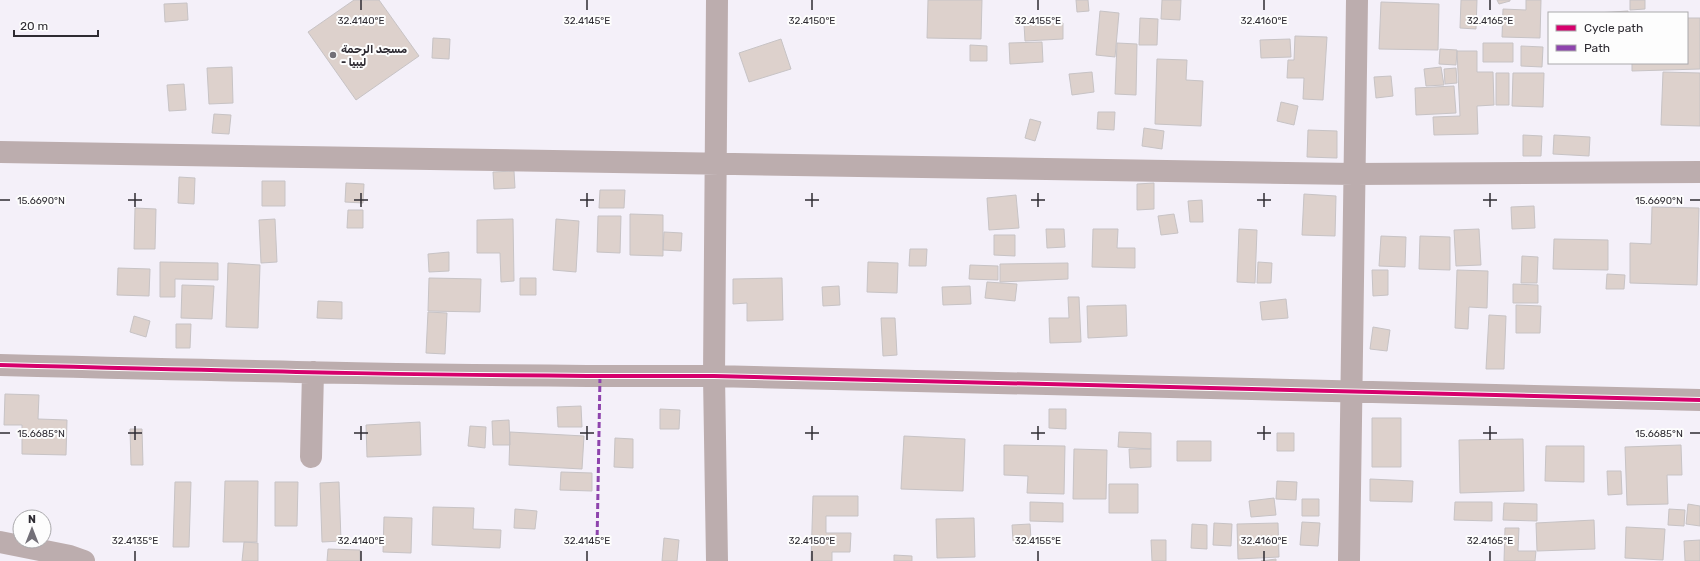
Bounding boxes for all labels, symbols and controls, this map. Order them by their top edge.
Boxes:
scale bar [14,12,98,38]
legend [1548,12,1688,64]
text: 32.4140°E [337,15,385,27]
text: 32.4145°E [564,15,610,27]
text: 32.4150°E [789,15,835,27]
text: 32.4155°E [1015,15,1061,27]
text: 32.4160°E [1241,15,1287,27]
text: 32.4165°E [1467,15,1513,27]
text: 20 m [20,19,48,33]
text: Cycle path [1584,21,1643,35]
text: Path [1584,41,1610,55]
place label: مسجد الرحمة - ليبيا [341,43,407,69]
marker: مسجد الرحمة - ليبيا [328,50,338,60]
text: 15.6690°N [17,195,65,207]
text: 15.6690°N [1635,195,1683,207]
text: 15.6685°N [17,428,65,440]
text: 15.6685°N [1635,428,1683,440]
north arrow [12,509,52,549]
text: N [28,513,36,526]
text: 32.4135°E [112,535,158,547]
text: 32.4140°E [337,535,385,547]
text: 32.4145°E [564,535,610,547]
text: 32.4150°E [789,535,835,547]
text: 32.4155°E [1015,535,1061,547]
text: 32.4160°E [1241,535,1287,547]
text: 32.4165°E [1467,535,1513,547]

